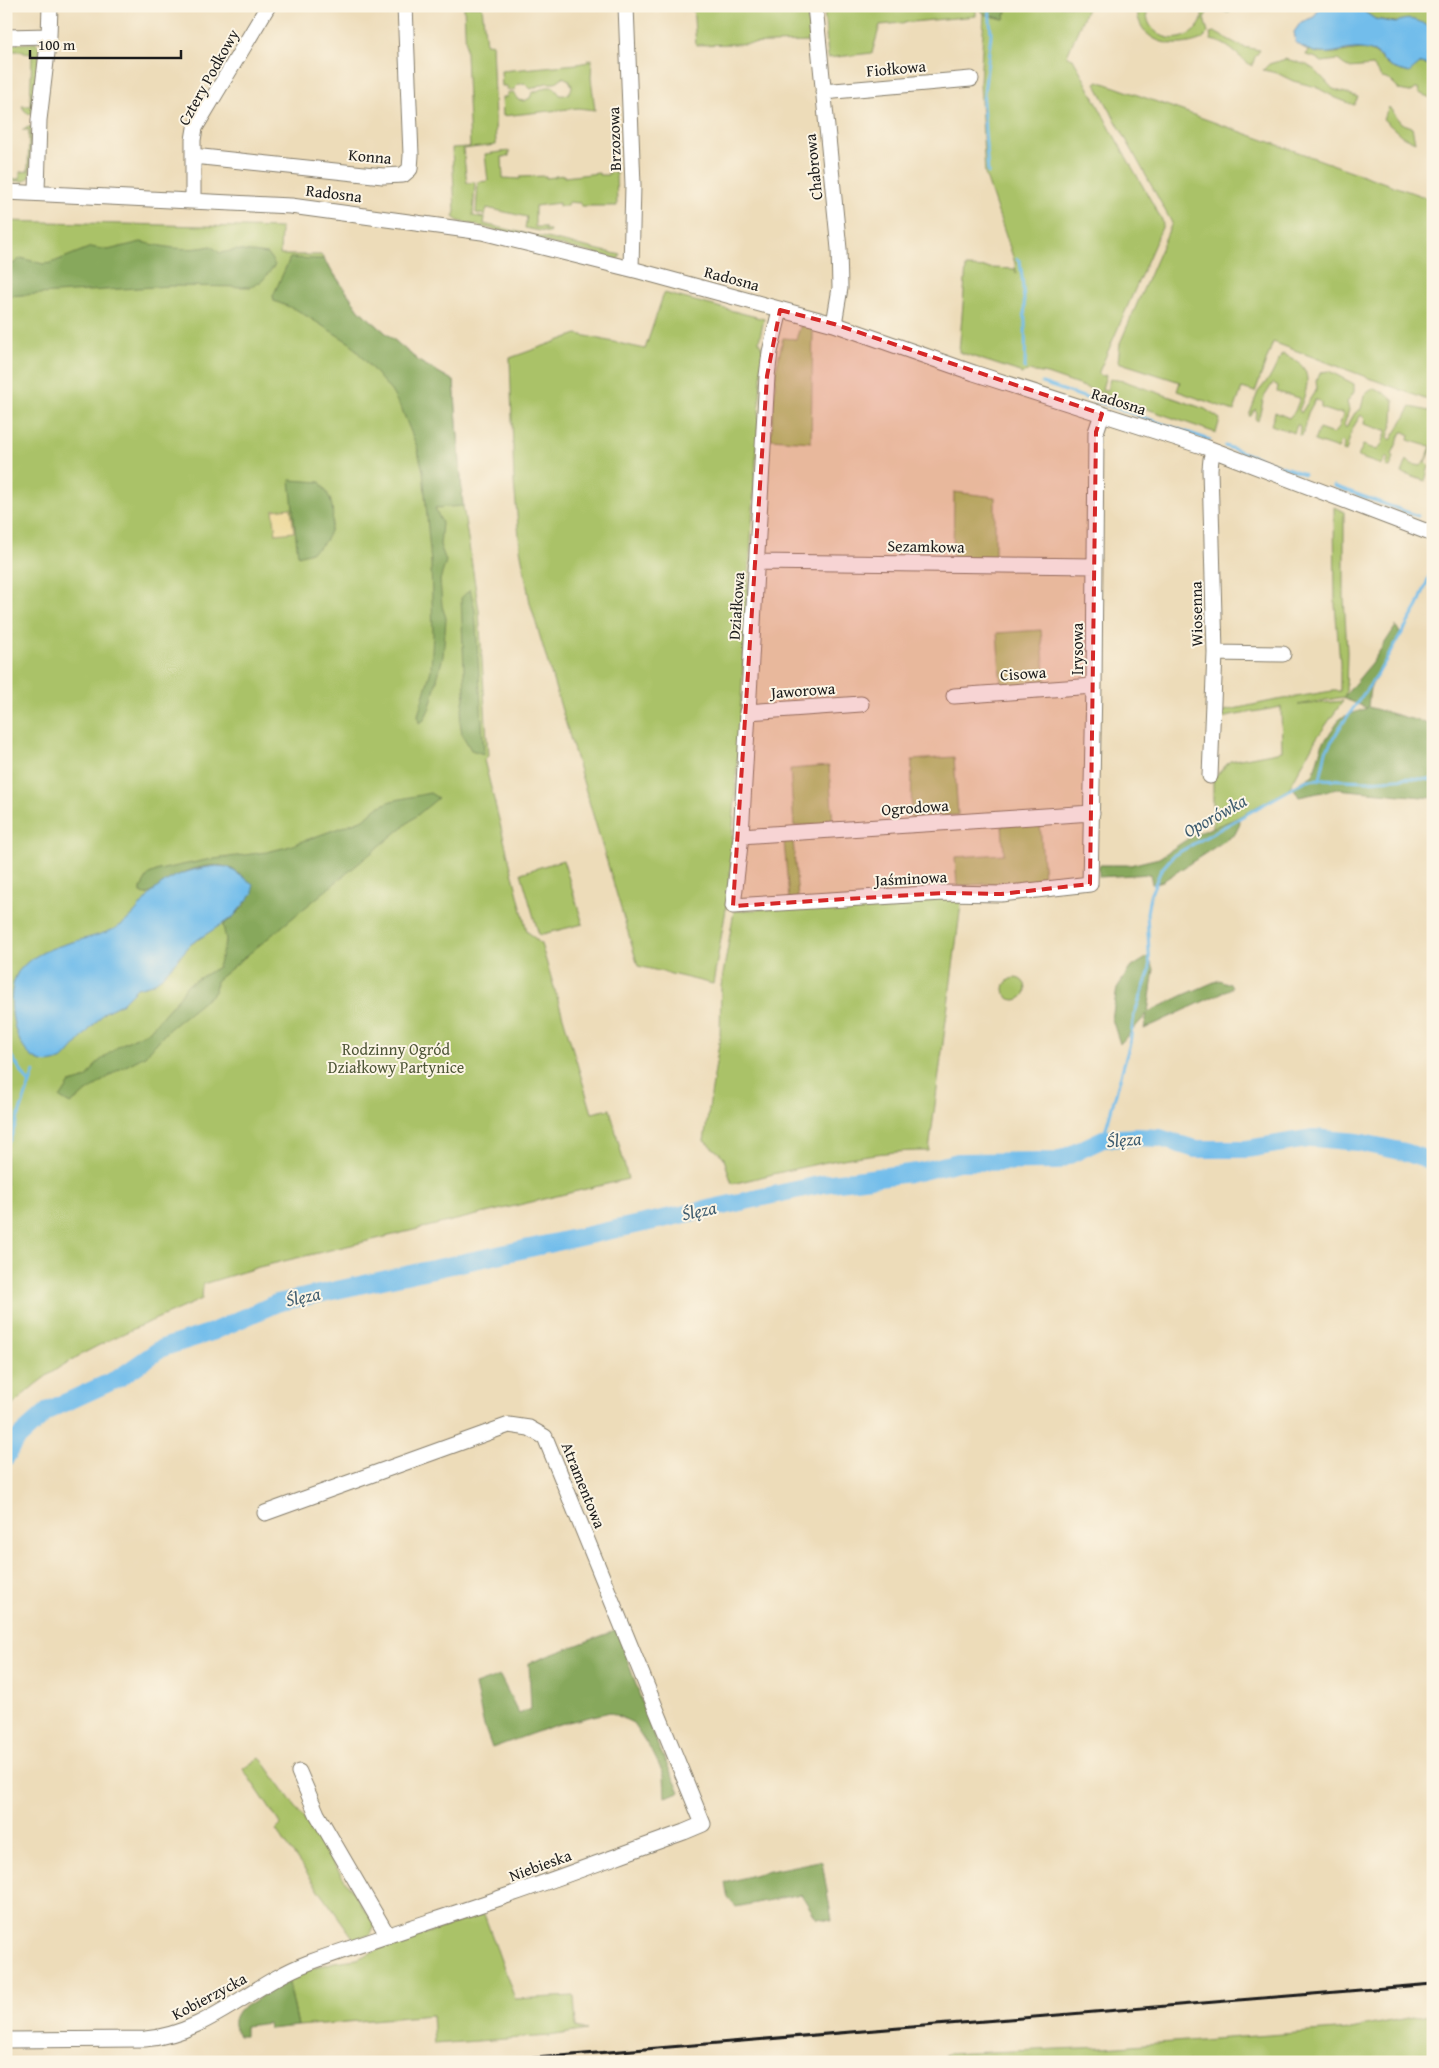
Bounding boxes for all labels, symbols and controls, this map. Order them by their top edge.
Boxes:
street label: Cztery Podkowy [171,24,245,130]
scale bar [30,28,181,60]
text: 100 m [38,34,76,55]
street label: Fiołkowa [865,53,927,83]
street label: Brzozowa [601,106,627,172]
street label: Chabrowa [798,132,828,201]
street label: Konna [347,142,393,170]
street label: Radosna [305,178,364,208]
street label: Radosna [702,259,763,297]
street label: Radosna [1088,381,1150,421]
street label: Sezamkowa [887,533,965,559]
street label: Działkowa [722,571,750,641]
street label: Wiosenna [1183,581,1209,647]
street label: Irysowa [1065,622,1089,675]
street label: Cisowa [999,659,1047,687]
street label: Jaworowa [768,676,836,704]
water label: Oporówka [1178,787,1252,844]
street label: Ogrodowa [881,793,950,821]
street label: Jaśminowa [872,864,948,892]
park label: Rodzinny Ogród Działkowy Partynice [328,1037,464,1079]
water label: Ślęza [1106,1125,1143,1154]
water label: Ślęza [679,1194,719,1227]
water label: Ślęza [283,1280,323,1313]
street label: Atramentowa [556,1438,612,1532]
street label: Niebieska [505,1842,575,1887]
street label: Kobierzycka [167,1966,251,2026]

